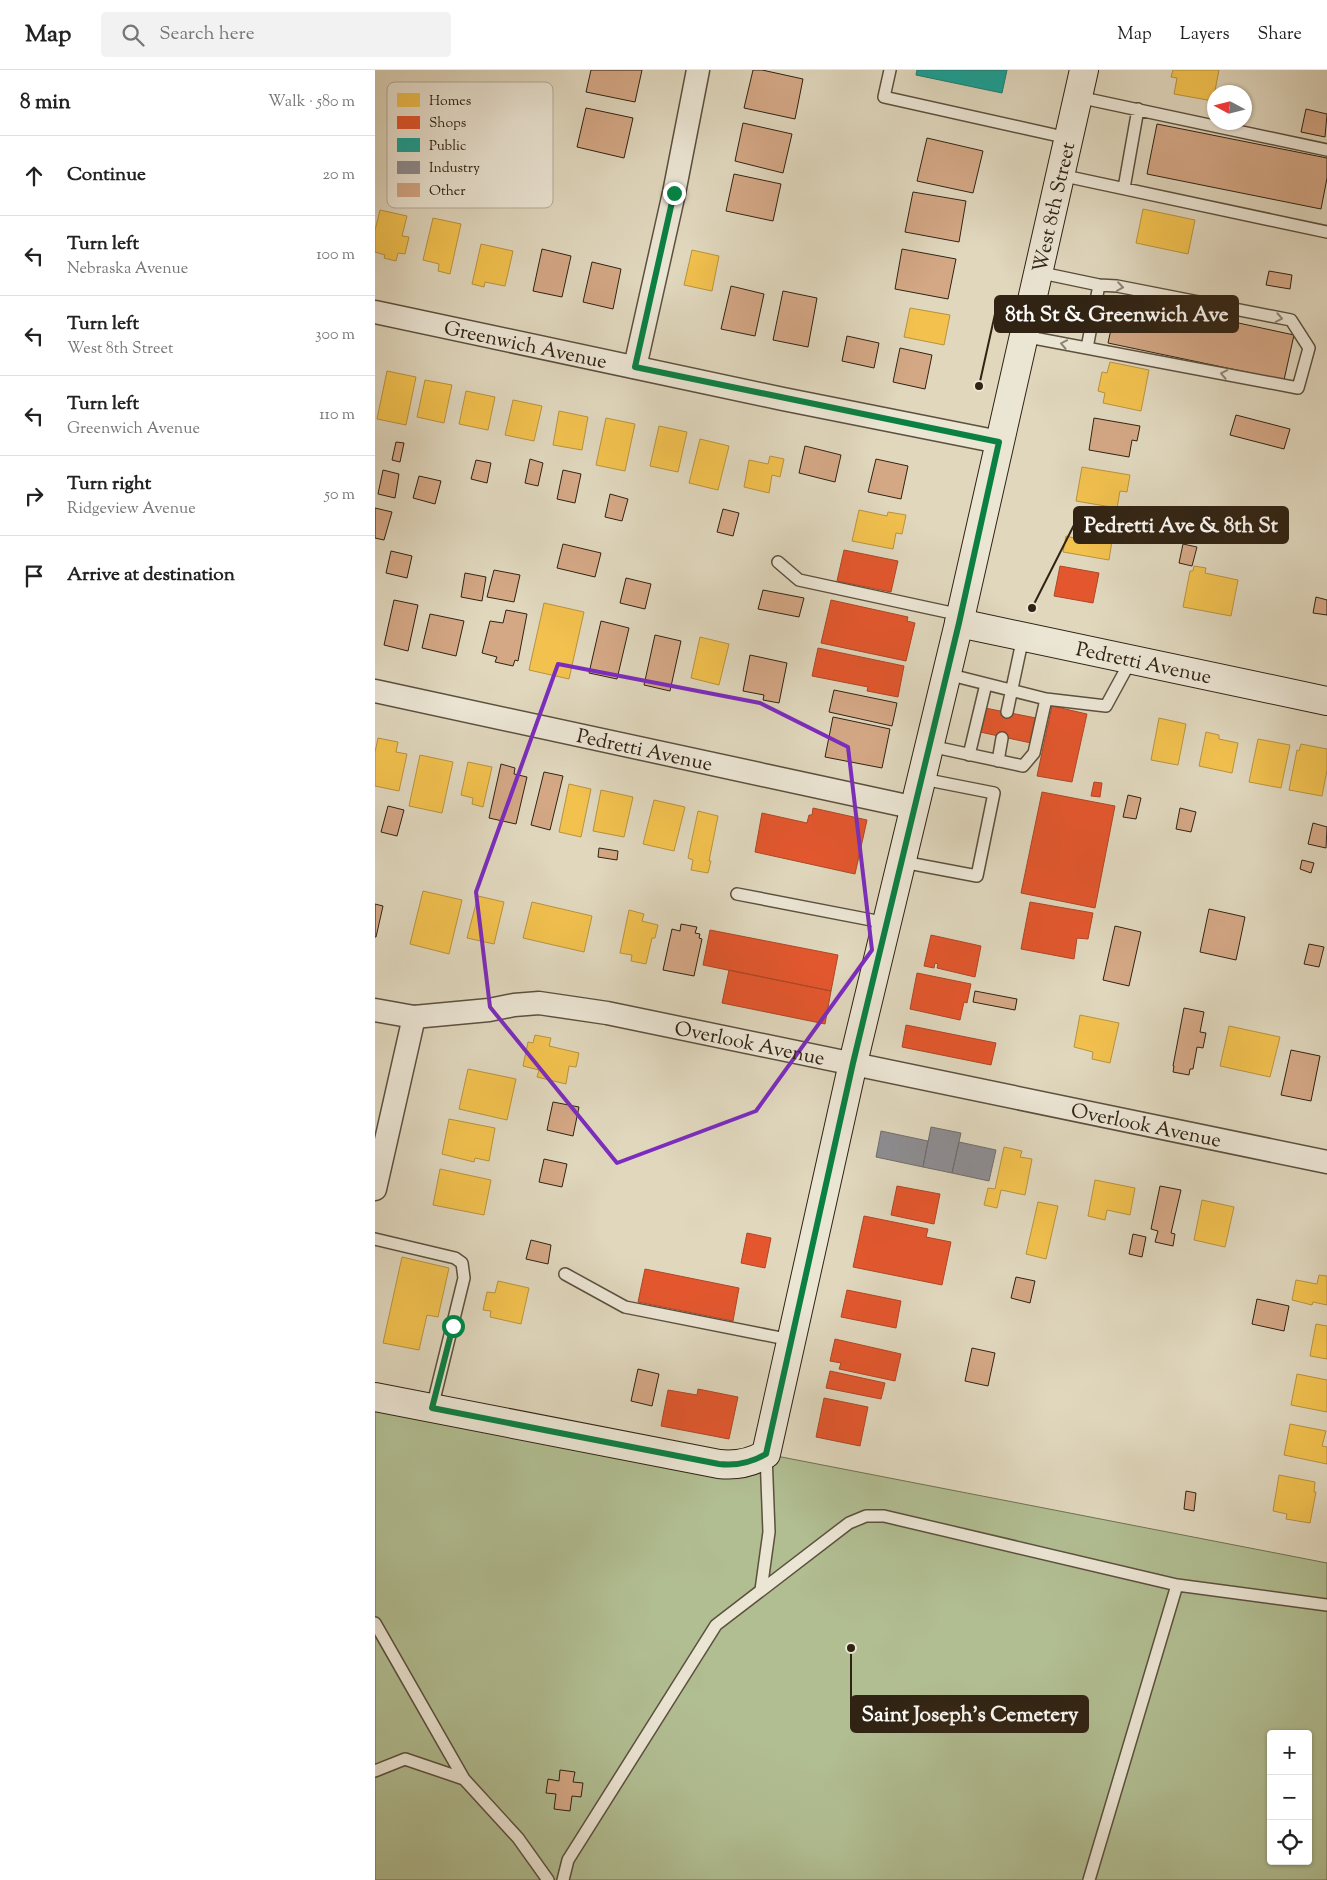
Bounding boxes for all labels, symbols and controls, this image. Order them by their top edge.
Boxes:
search box [101,12,451,57]
text: Map [25,18,71,52]
icon: search [119,21,147,49]
text: Search here [159,21,255,48]
text: Map [1117,22,1152,48]
text: Layers [1180,22,1230,48]
text: Share [1258,22,1302,48]
legend [387,82,553,208]
north arrow [1207,85,1252,130]
text: 8 min [20,88,71,118]
text: Walk · 580 m [268,91,355,114]
text: Homes [429,92,471,112]
text: Shops [429,114,466,134]
text: Public [429,137,466,157]
street label: West 8th Street [1027,139,1084,276]
text: Industry [429,159,480,179]
icon: ahead [20,162,48,190]
text: Continue [67,162,146,189]
text: 20 m [322,164,355,187]
text: Other [429,182,466,202]
route end [663,182,686,205]
text: Turn left [67,231,139,258]
icon: left [20,242,48,270]
text: 100 m [316,244,355,267]
text: Nebraska Avenue [67,258,188,281]
one-way arrow [1116,281,1124,292]
callout: 8th St & Greenwich Ave [995,296,1238,332]
text: 8th St & Greenwich Ave [1005,301,1229,331]
text: Turn left [67,311,139,338]
one-way arrow [1275,312,1283,322]
street label: Greenwich Avenue [441,315,609,378]
icon: left [20,322,48,350]
text: 300 m [315,324,355,347]
text: West 8th Street [67,338,173,361]
one-way arrow [1059,339,1068,350]
one-way arrow [1219,369,1228,380]
text: Turn left [67,391,139,418]
icon: left [20,402,48,430]
text: 110 m [319,404,355,427]
text: Greenwich Avenue [67,418,200,441]
text: Turn right [67,471,151,498]
icon: right [20,482,48,510]
text: 50 m [324,484,355,507]
text: Ridgeview Avenue [67,498,196,521]
callout: Pedretti Ave & 8th St [1074,507,1288,543]
text: Pedretti Ave & 8th St [1084,512,1279,542]
icon: arrive [20,562,48,590]
text: Arrive at destination [67,562,235,589]
street label: Pedretti Avenue [1073,636,1214,693]
street label: Pedretti Avenue [574,723,715,781]
street label: Overlook Avenue [671,1015,827,1075]
street label: Overlook Avenue [1068,1097,1224,1157]
route start [442,1315,465,1338]
callout: Saint Joseph’s Cemetery [851,1696,1088,1732]
text: Saint Joseph’s Cemetery [862,1701,1079,1731]
map controls [1267,1730,1312,1865]
button: + [1267,1730,1312,1775]
button: − [1267,1775,1312,1820]
button: locate [1267,1820,1312,1865]

